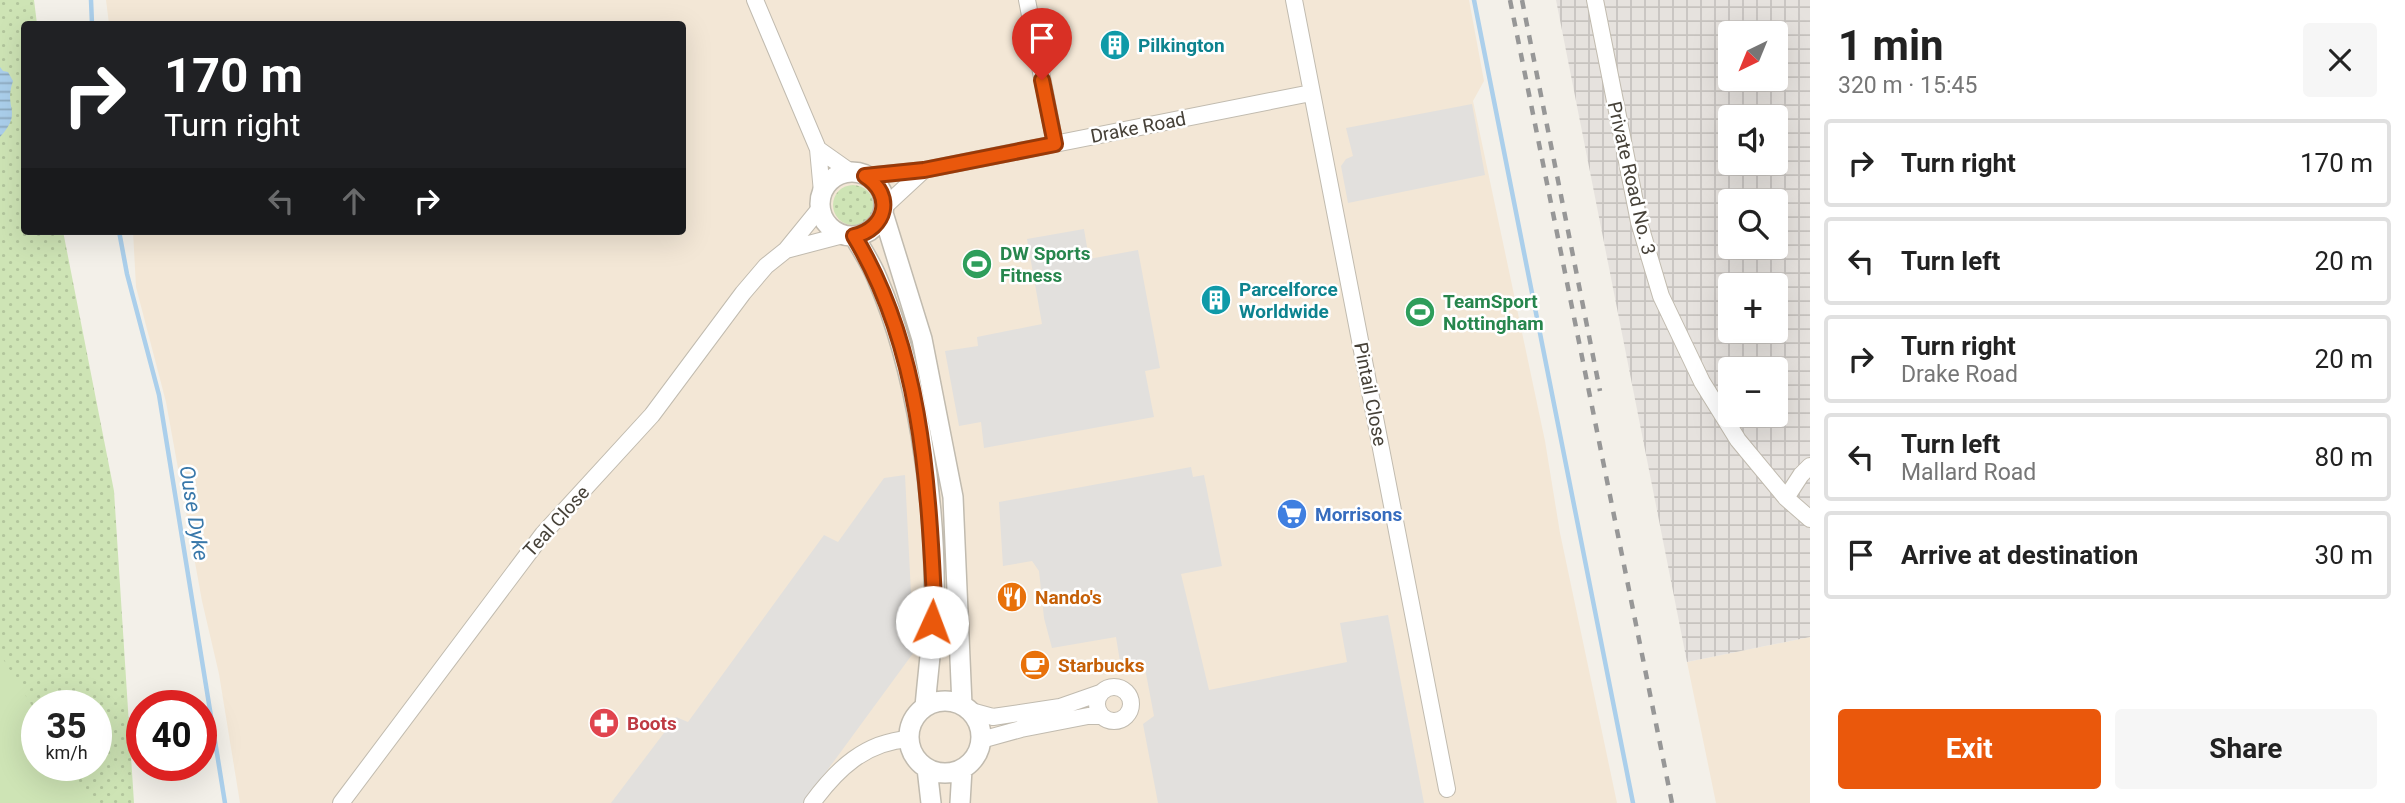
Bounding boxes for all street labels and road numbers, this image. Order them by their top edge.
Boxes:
street label: Private Road No. 3 [1603,99,1660,257]
street label: Drake Road [1088,107,1188,148]
street label: Pintail Close [1349,340,1392,448]
street label: Teal Close [518,481,594,562]

